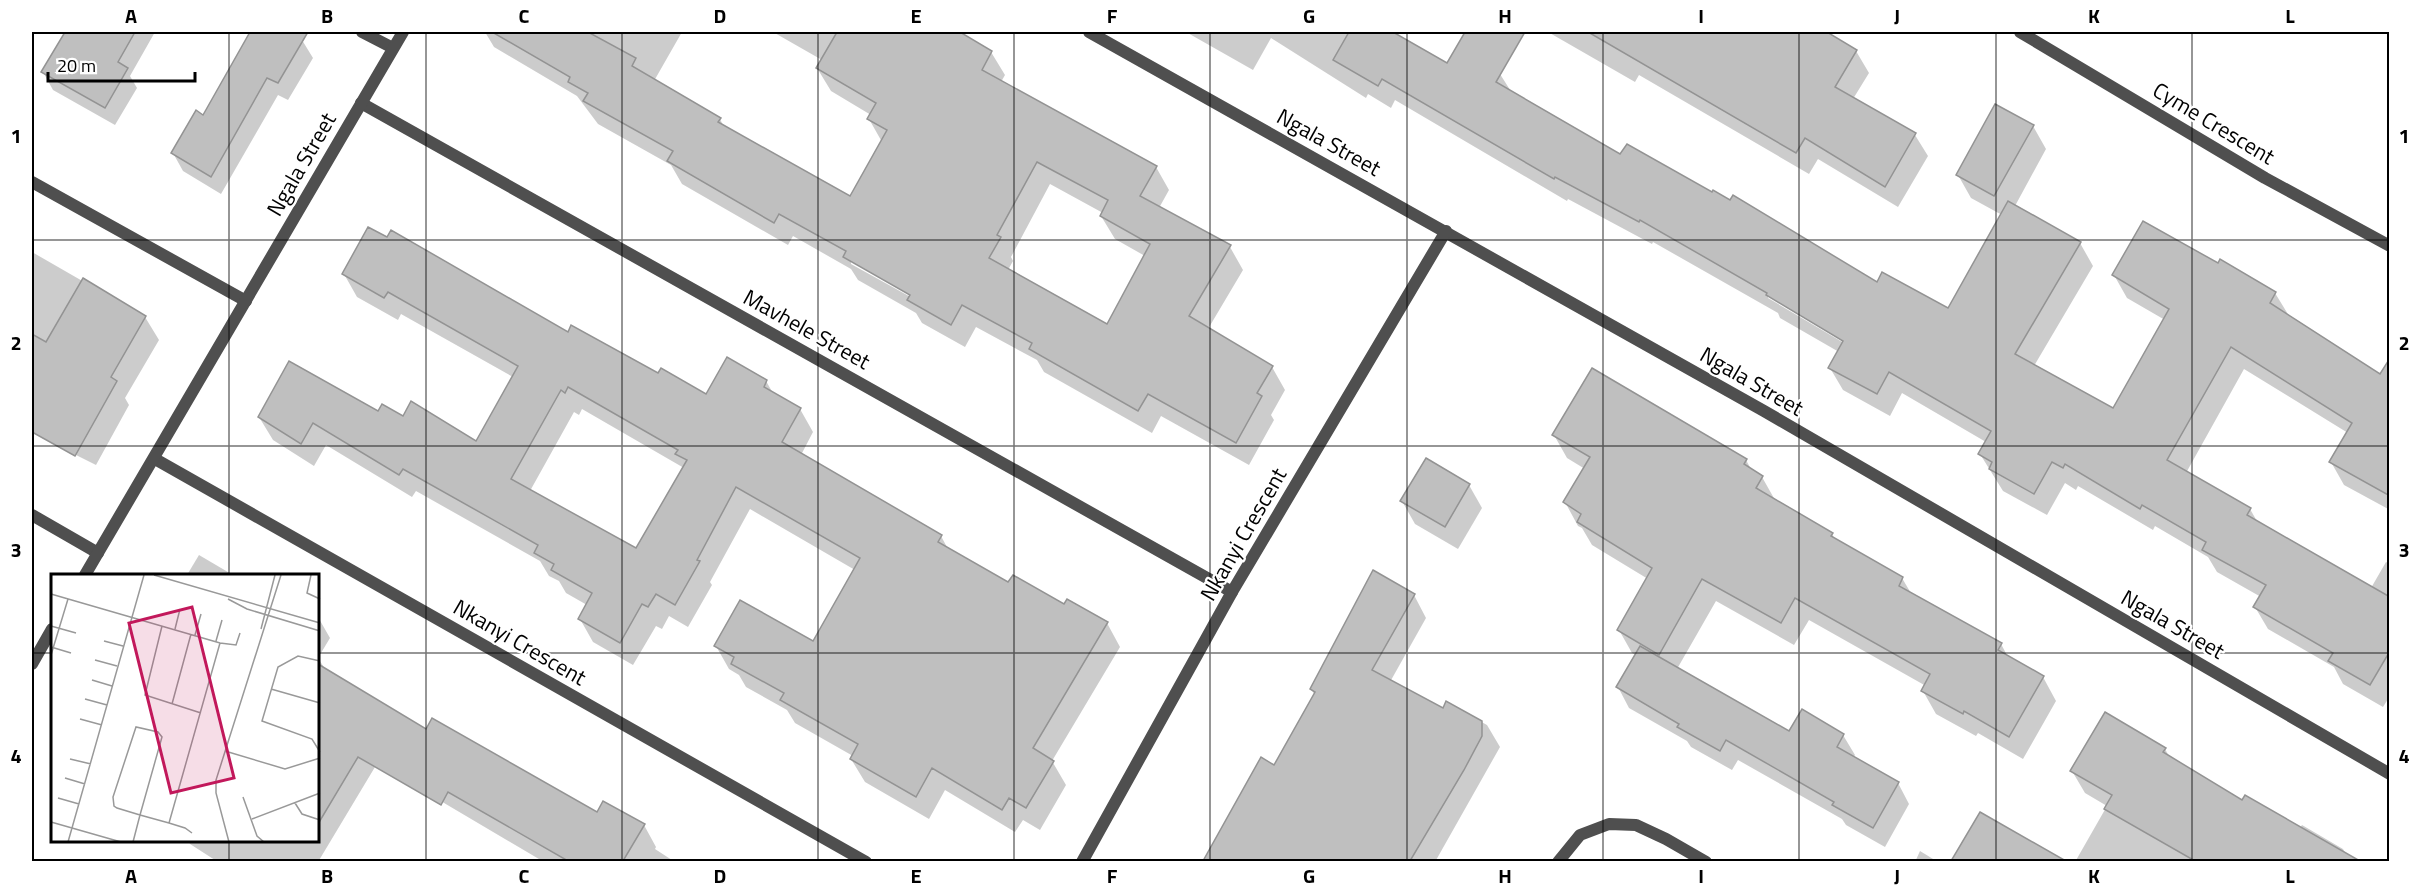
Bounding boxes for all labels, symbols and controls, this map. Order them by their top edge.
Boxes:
text: A [125,0,137,31]
text: B [321,0,333,31]
text: C [519,0,530,31]
text: D [714,0,726,31]
text: E [910,0,922,31]
text: F [1107,0,1118,31]
text: G [1303,0,1315,31]
text: H [1498,0,1512,31]
text: I [1698,0,1704,31]
text: J [1894,0,1900,31]
text: K [2088,0,2100,31]
text: L [2285,0,2295,31]
scale bar [48,45,195,83]
text: 20 m [57,52,96,79]
street label: Cyme Crescent [2146,73,2282,173]
street label: Ngala Street [1271,99,1388,185]
street label: Ngala Street [258,106,345,222]
text: 1 [10,120,22,151]
text: 1 [2398,120,2410,151]
street label: Mavhele Street [737,280,877,378]
text: 2 [10,327,22,358]
text: 2 [2398,327,2410,358]
street label: Ngala Street [1694,338,1810,425]
street label: Nkanyi Crescent [1191,461,1295,607]
text: 3 [10,534,22,565]
text: 3 [2398,534,2410,565]
inset map [51,574,320,842]
street label: Ngala Street [2115,581,2231,668]
street label: Nkanyi Crescent [447,590,593,694]
text: 4 [10,740,22,771]
text: 4 [2398,740,2410,771]
text: A [125,860,137,891]
text: B [321,860,333,891]
text: C [519,860,530,891]
text: D [714,860,726,891]
text: E [910,860,922,891]
text: F [1107,860,1118,891]
text: G [1303,860,1315,891]
text: H [1498,860,1512,891]
text: I [1698,860,1704,891]
text: J [1894,860,1900,891]
text: K [2088,860,2100,891]
text: L [2285,860,2295,891]

